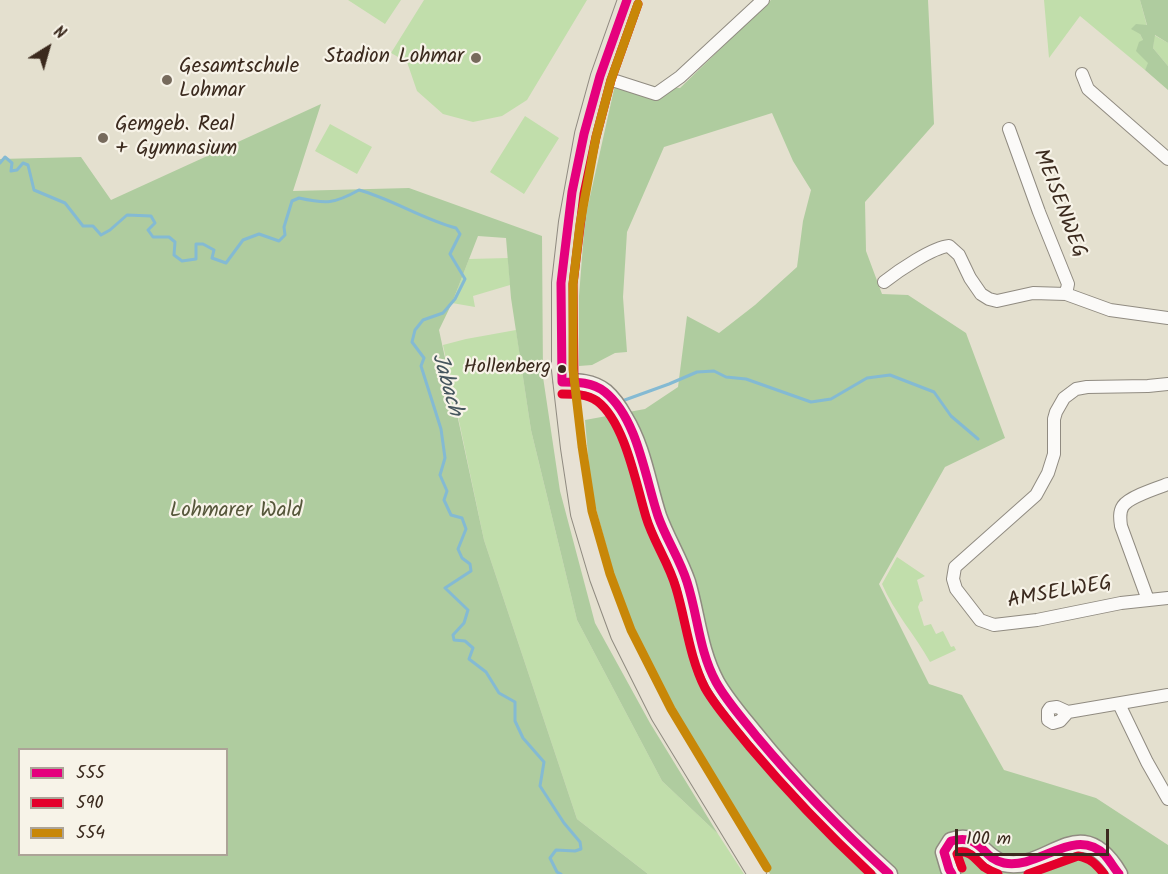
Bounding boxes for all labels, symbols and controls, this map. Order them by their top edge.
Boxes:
north arrow [18,18,78,78]
text: N [48,20,71,46]
place label: Stadion Lohmar [325,45,464,71]
marker: Stadion Lohmar [469,51,483,65]
place label: Gesamtschule Lohmar [179,55,299,105]
marker: Gesamtschule Lohmar [160,73,174,87]
place label: Gemgeb. Real + Gymnasium [115,113,237,163]
marker: Gemgeb. Real + Gymnasium [96,131,110,145]
street label: MEISENWEG [1026,146,1090,262]
water label: Jabach [423,351,467,419]
place label: Hollenberg [463,357,551,381]
marker: Hollenberg [556,363,568,375]
park label: Lohmarer Wald [170,499,302,525]
street label: AMSELWEG [1006,572,1114,616]
legend [18,748,228,856]
text: 555 [76,759,105,788]
text: 590 [76,789,103,818]
scale bar [958,817,1112,855]
text: 554 [76,819,105,848]
text: 100 m [966,825,1011,854]

